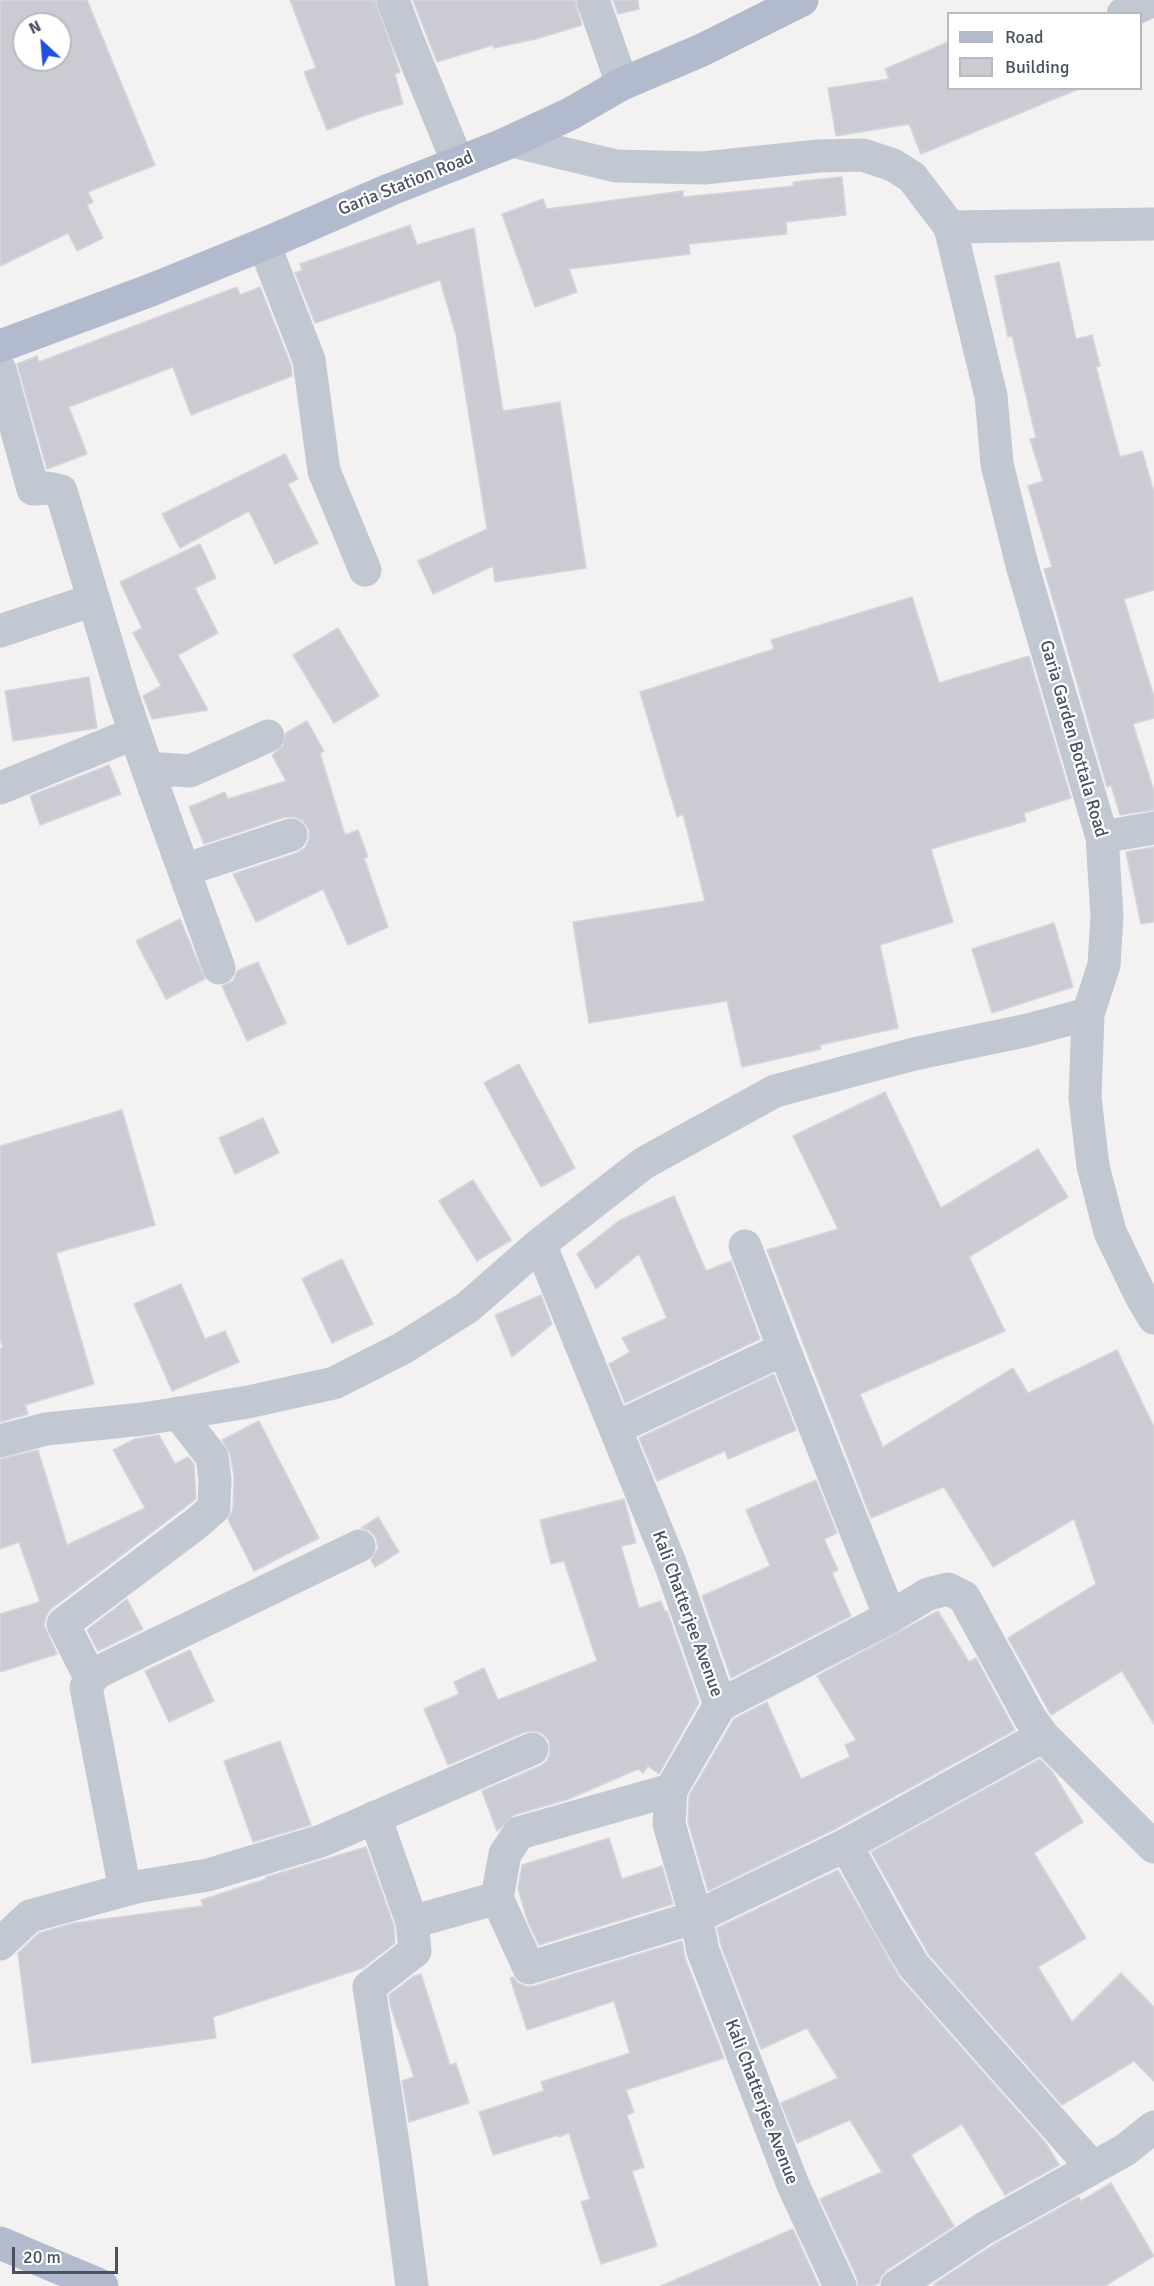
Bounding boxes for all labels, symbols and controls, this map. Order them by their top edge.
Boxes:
north arrow [12,12,72,72]
legend [947,12,1142,90]
text: N [26,16,44,39]
text: Road [1005,26,1044,48]
text: Building [1005,56,1069,78]
street label: Garia Station Road [335,147,477,221]
street label: Garia Garden Bottala Road [1035,638,1111,840]
street label: Kali Chatterjee Avenue [647,1528,727,1700]
street label: Kali Chatterjee Avenue [720,2016,802,2188]
scale bar [15,2235,122,2273]
text: 20 m [23,2246,61,2268]

